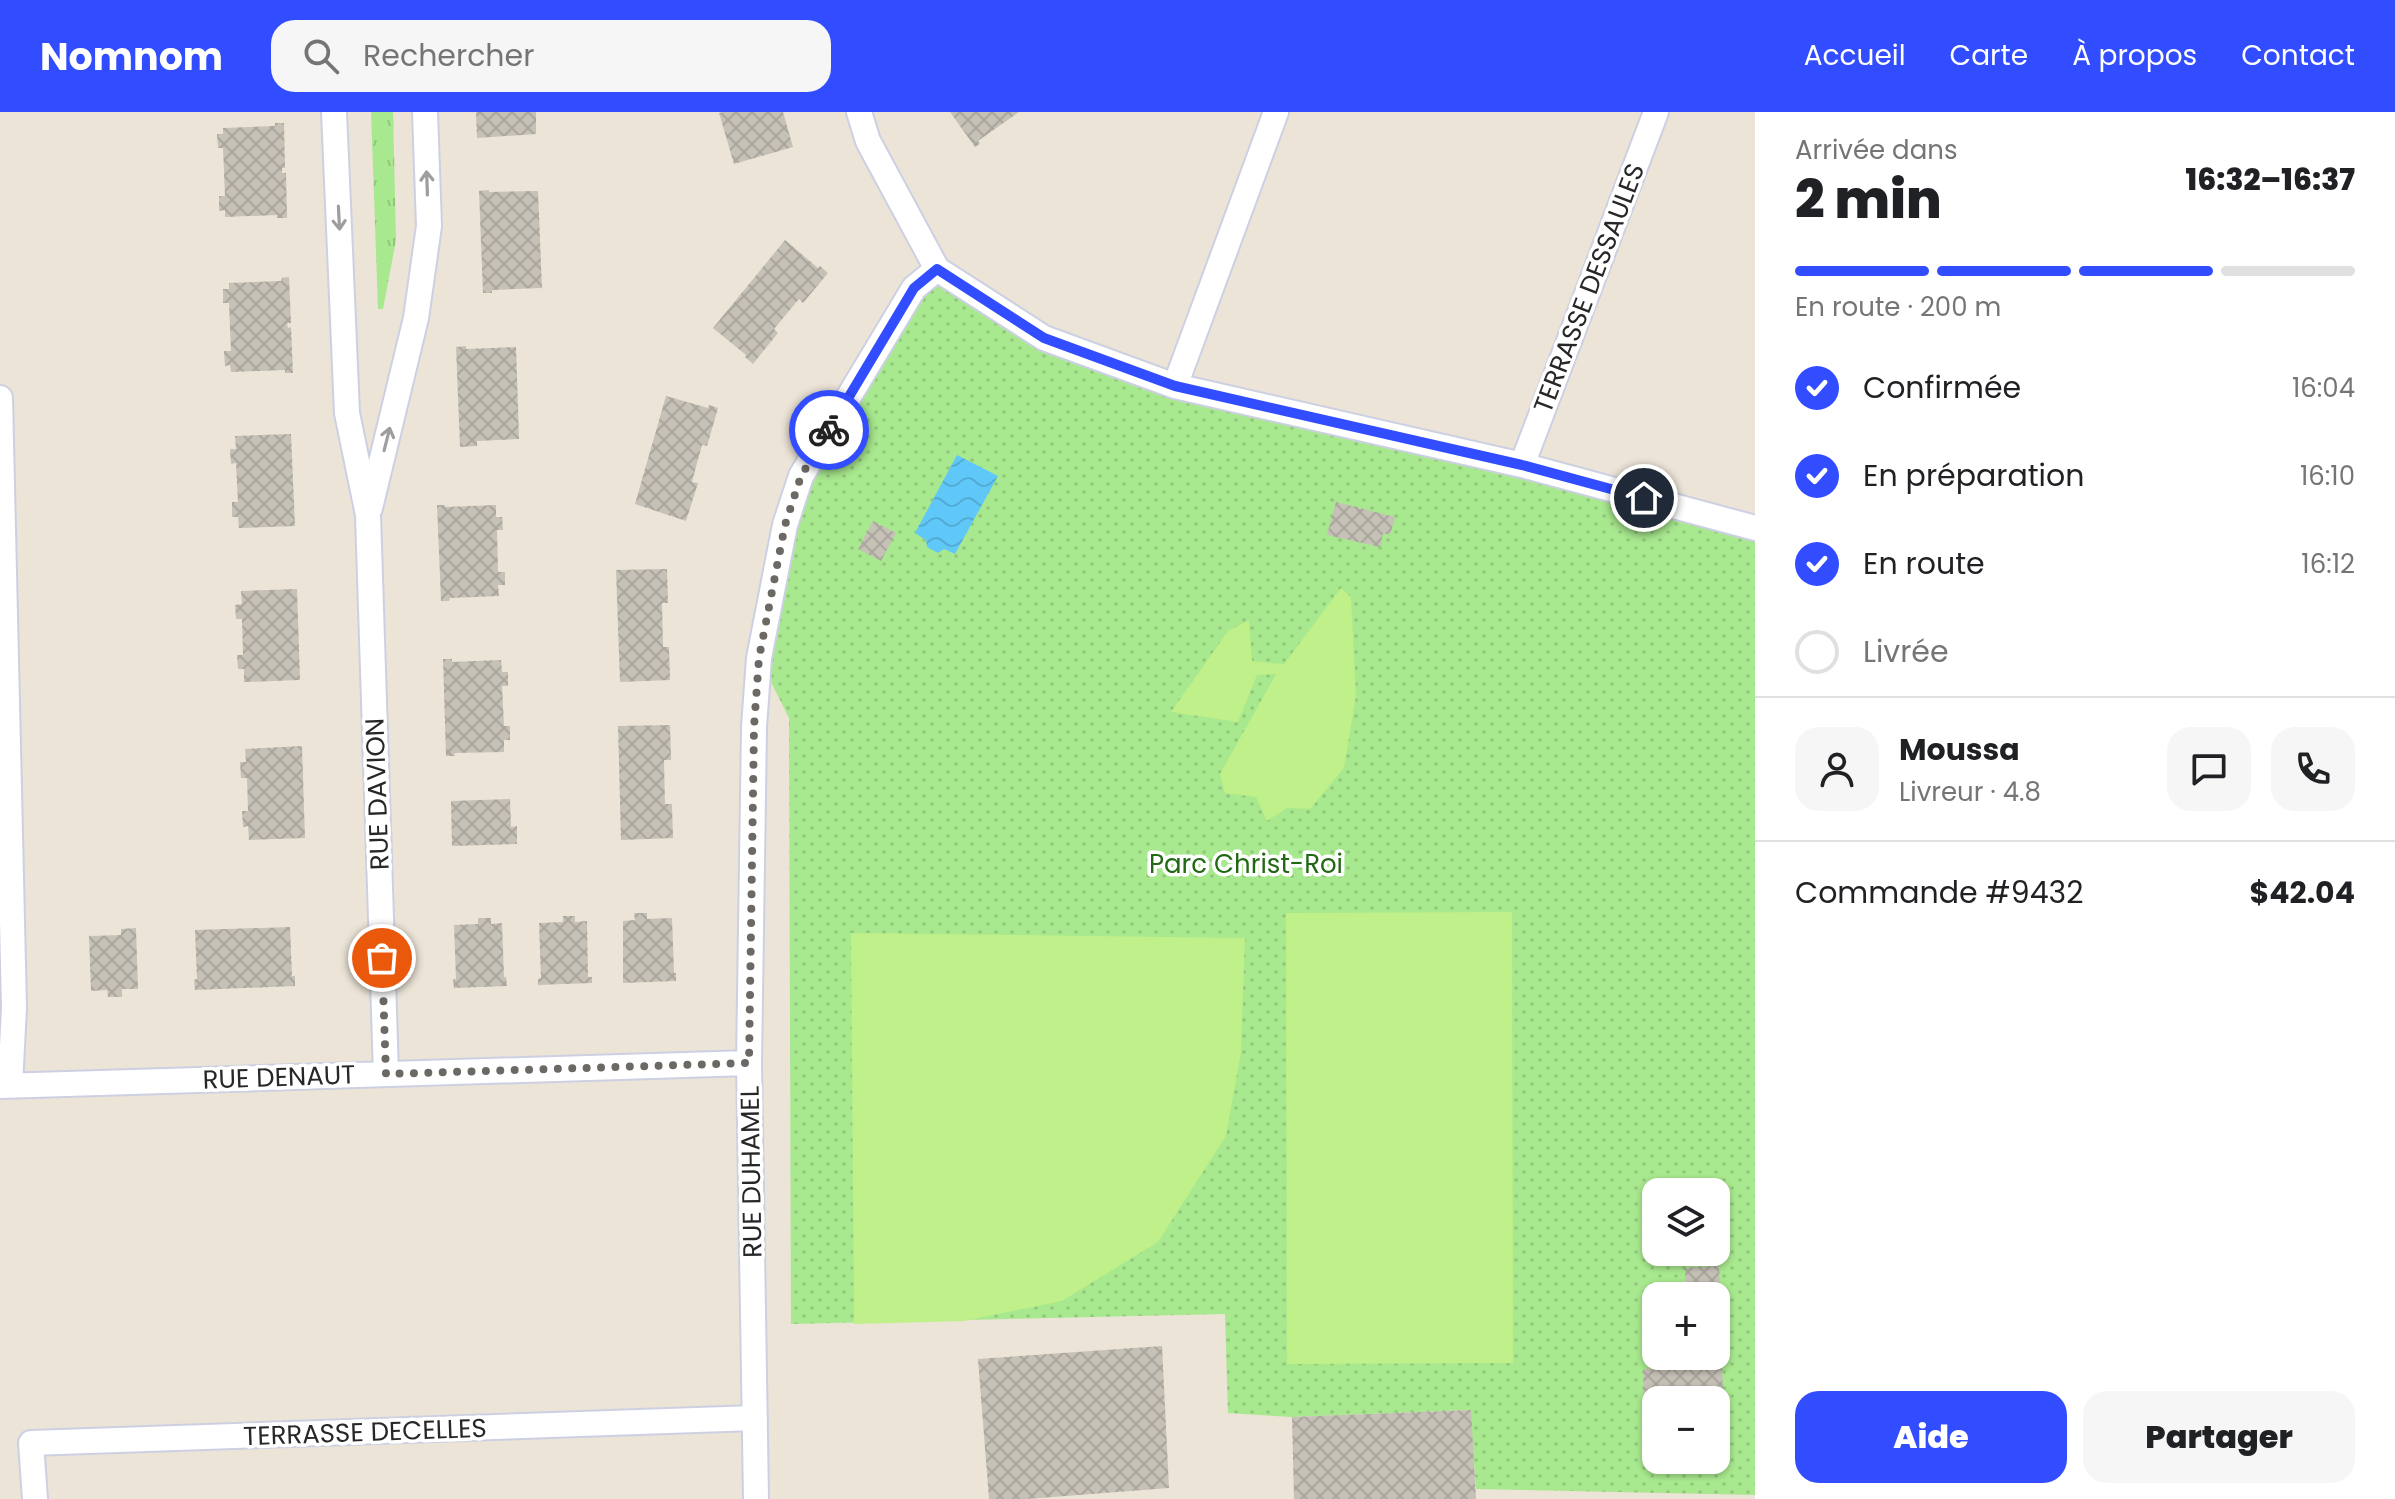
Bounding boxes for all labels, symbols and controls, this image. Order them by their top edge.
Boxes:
search box [271,20,831,92]
text: Nomnom [40,30,223,83]
icon: search [299,34,343,78]
text: Rechercher [363,34,534,77]
text: Accueil [1804,36,1906,75]
text: Carte [1950,36,2028,75]
text: À propos [2072,36,2197,75]
text: Contact [2241,36,2355,75]
text: Arrivée dans [1795,132,1957,168]
street label: TERRASSE DESSAULES [1525,158,1653,418]
text: 16:32–16:37 [2186,158,2355,201]
text: 2 min [1795,163,1942,236]
one-way arrow [420,170,435,197]
one-way arrow [331,204,346,231]
text: En route · 200 m [1795,289,2001,325]
icon: check [1795,366,1839,410]
text: Confirmée [1863,366,2021,409]
text: 16:04 [2292,370,2355,406]
courier [789,390,869,470]
icon: bike [807,408,851,452]
one-way arrow [380,426,395,452]
icon: check [1795,454,1839,498]
text: En préparation [1863,454,2084,497]
text: 16:10 [2300,458,2355,494]
pin [1610,464,1678,532]
icon: home [1622,476,1666,520]
icon: check [1795,542,1839,586]
text: En route [1863,542,1985,585]
text: 16:12 [2301,546,2355,582]
text: Livrée [1863,630,1949,673]
street label: RUE DAVION [356,717,398,871]
button: person [1795,727,1879,811]
button: chat [2167,727,2251,811]
button: phone [2271,727,2355,811]
text: Moussa [1899,728,2020,771]
text: Livreur · 4.8 [1899,774,2041,810]
park label: Parc Christ-Roi [1149,846,1343,882]
text: Commande #9432 [1795,871,2083,914]
text: $42.04 [2249,871,2355,914]
pin [348,924,416,992]
icon: bag [360,936,404,980]
street label: RUE DENAUT [202,1056,356,1098]
street label: RUE DUHAMEL [732,1086,770,1258]
map controls [1642,1178,1730,1474]
button: layers [1642,1178,1730,1266]
button: + [1642,1282,1730,1370]
button: − [1642,1386,1730,1474]
button: Aide [1795,1391,2067,1483]
button: Partager [2083,1391,2355,1483]
street label: TERRASSE DECELLES [243,1410,487,1454]

